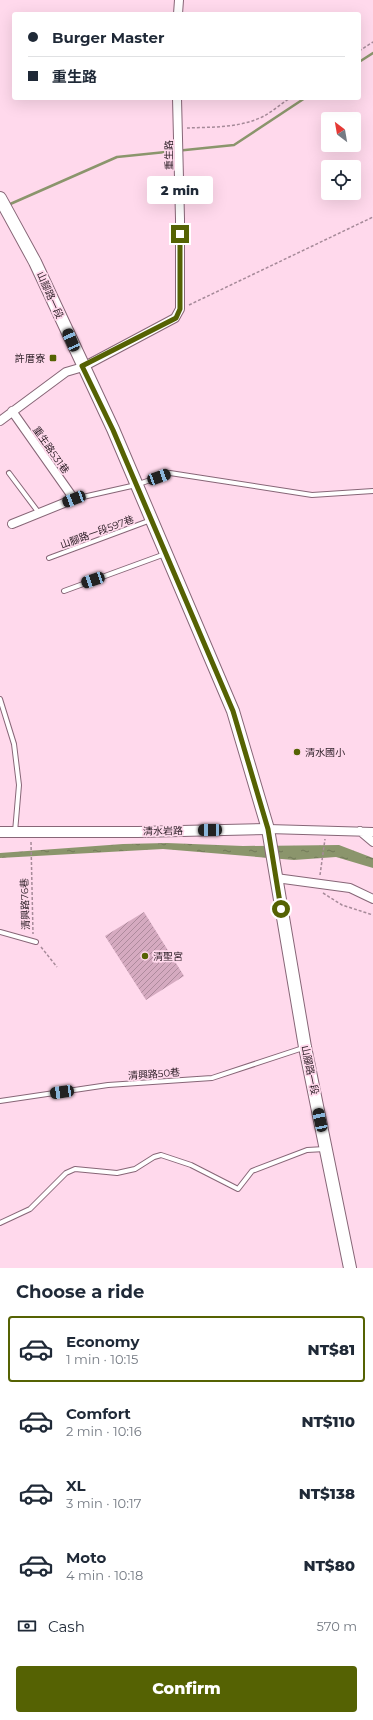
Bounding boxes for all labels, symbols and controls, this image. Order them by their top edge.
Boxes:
text: Burger Master [52,28,165,47]
text: 重生路 [52,67,97,86]
north arrow [321,112,361,152]
map controls [321,112,361,200]
street label: 重生路 [162,140,176,170]
button: locate [321,160,361,200]
callout: 2 min [147,176,213,204]
text: 2 min [161,182,199,198]
route end [171,225,189,243]
street label: 山腳路一段 [34,270,66,320]
car [61,327,81,353]
place label: 許厝寮 [15,352,45,365]
marker: 許厝寮 [48,353,58,363]
street label: 重生路531巷 [30,424,72,476]
car [146,467,172,487]
car [61,489,87,509]
street label: 山腳路一段597巷 [58,513,136,551]
car [80,570,106,590]
place label: 清水國小 [305,746,345,759]
marker: 清水國小 [292,747,302,757]
street label: 清水岩路 [143,824,183,838]
car [198,824,222,836]
street label: 清興路76巷 [18,878,32,930]
route start [272,900,290,918]
place label: 清聖宮 [153,950,183,963]
marker: 清聖宮 [140,951,150,961]
street label: 山腳路一段 [298,1044,322,1096]
street label: 清興路50巷 [127,1066,181,1082]
car [49,1084,75,1100]
car [312,1107,328,1133]
text: Choose a ride [16,1281,144,1303]
icon: car [18,1331,54,1367]
text: Economy [66,1332,139,1351]
text: NT$81 [308,1340,355,1359]
text: 1 min · 10:15 [66,1351,138,1367]
icon: car [18,1403,54,1439]
text: Comfort [66,1404,131,1423]
text: NT$110 [301,1412,355,1431]
text: 2 min · 10:16 [66,1423,142,1439]
icon: car [18,1475,54,1511]
text: XL [66,1476,85,1495]
text: NT$138 [299,1484,355,1503]
text: 3 min · 10:17 [66,1495,141,1511]
icon: car [18,1547,54,1583]
text: Moto [66,1548,106,1567]
text: NT$80 [303,1556,355,1575]
text: 4 min · 10:18 [66,1567,143,1583]
icon: cash [16,1615,38,1637]
text: Cash [48,1617,85,1636]
text: 570 m [317,1618,357,1634]
button: Confirm [16,1666,357,1712]

